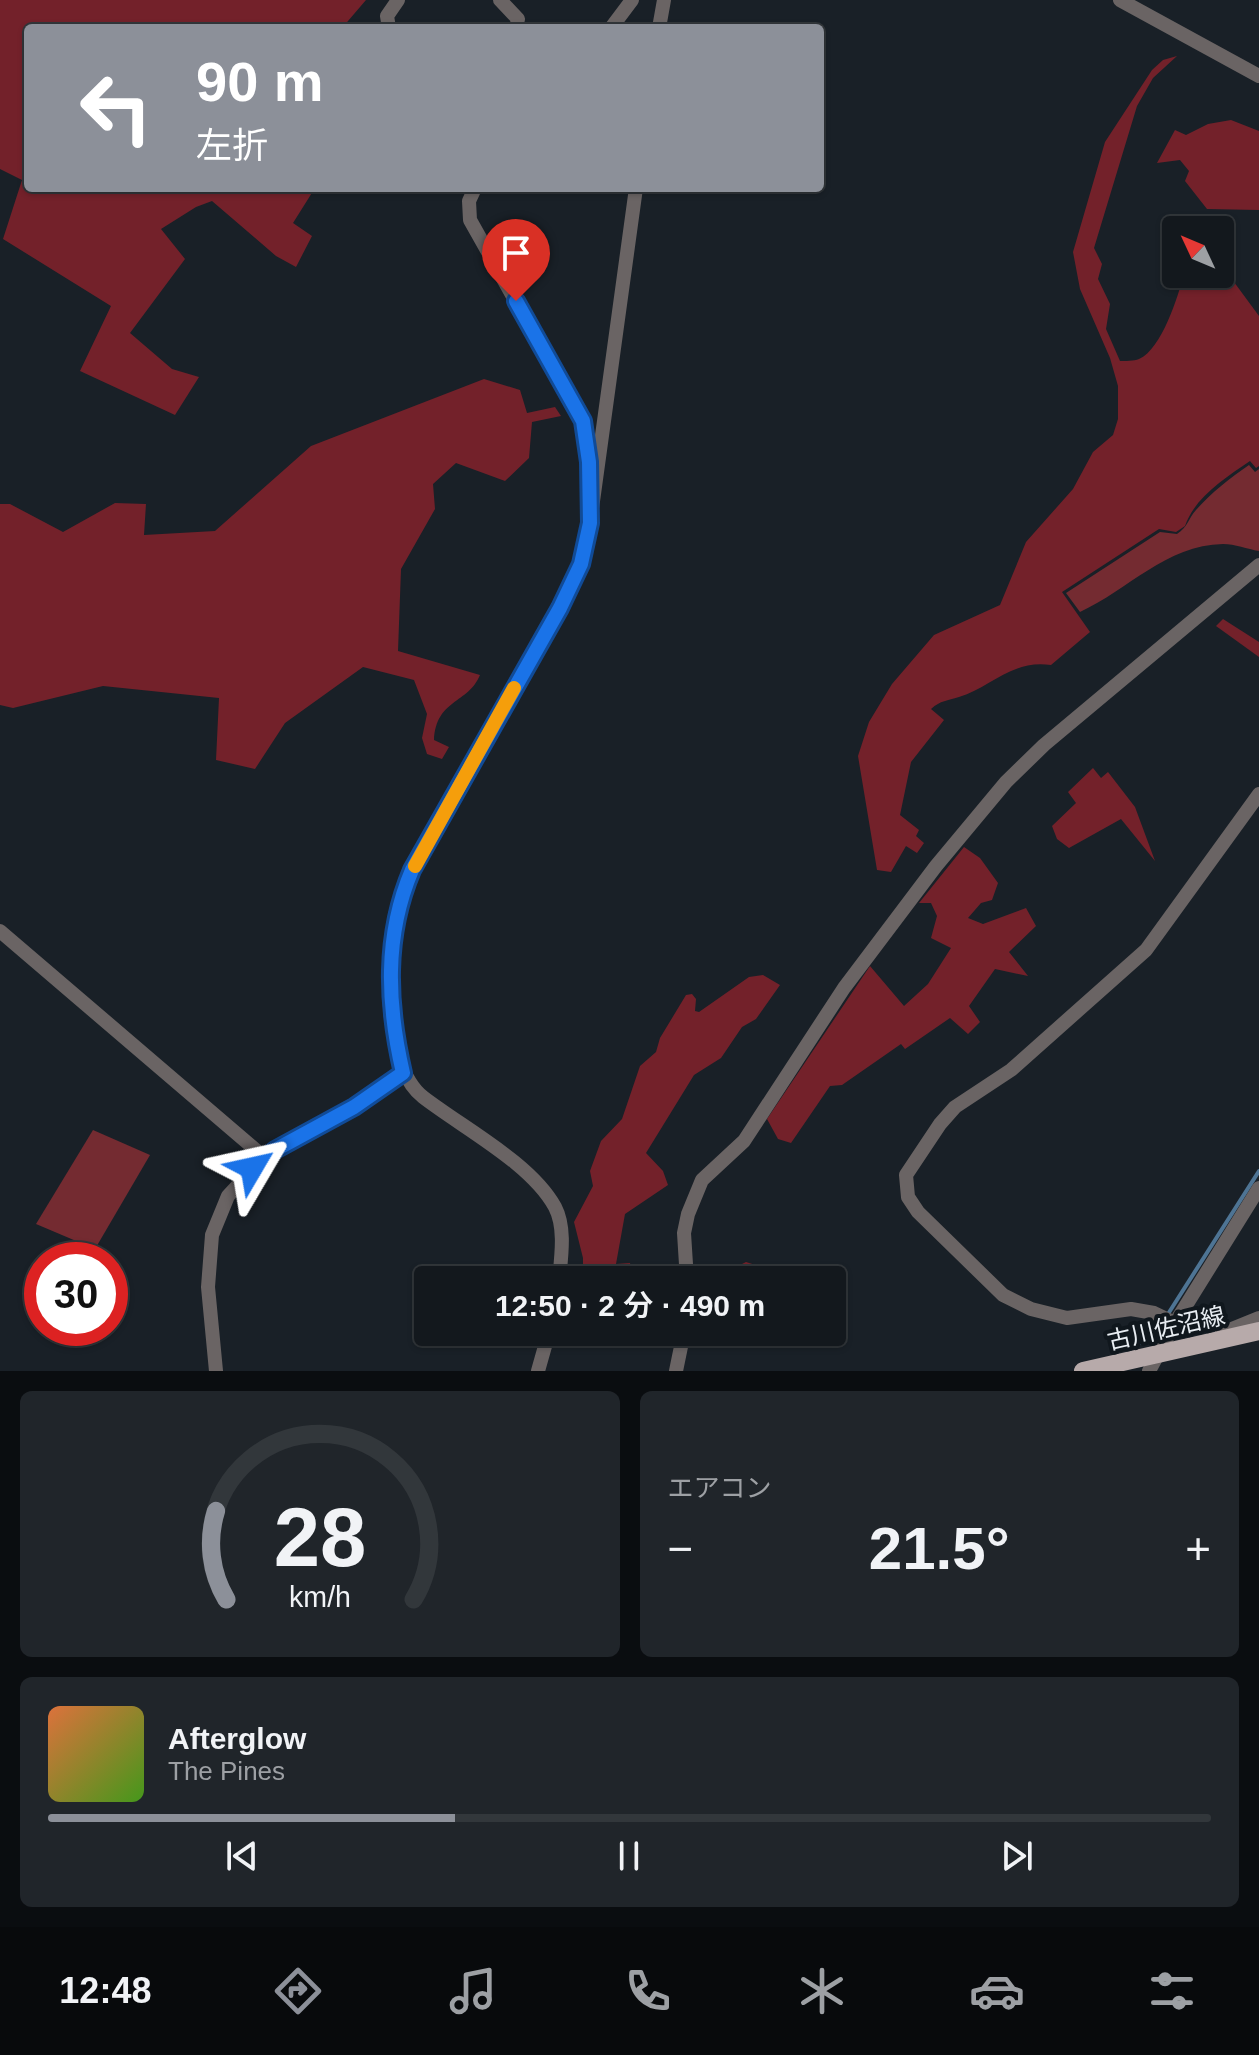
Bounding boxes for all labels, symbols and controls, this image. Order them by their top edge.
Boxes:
text: 90 m [196,50,324,113]
icon: left [64,56,168,160]
text: 左折 [196,125,268,166]
north arrow [1162,216,1234,288]
map controls [1162,216,1234,288]
pin [482,219,550,301]
icon: arrive [494,231,538,275]
position arrow [210,1126,294,1210]
speed limit sign: 30 [24,1242,128,1346]
text: 12:50 · 2 分 · 490 m [495,1289,765,1322]
street label: 古川佐沼線 [1105,1301,1227,1355]
text: エアコン [668,1473,772,1503]
text: 28 [273,1491,366,1584]
text: 21.5° [869,1515,1010,1582]
text: − [668,1524,693,1573]
text: + [1185,1524,1211,1573]
text: km/h [289,1581,351,1613]
text: Afterglow [168,1722,306,1755]
text: The Pines [168,1756,285,1786]
icon: previous [220,1834,264,1878]
icon: pause [607,1834,651,1878]
icon: next [995,1834,1039,1878]
icon: directions [270,1963,326,2019]
icon: music [445,1963,501,2019]
icon: phone [620,1963,676,2019]
icon: climate [794,1963,850,2019]
icon: car [969,1963,1025,2019]
icon: filters [1144,1963,1200,2019]
text: 12:48 [59,1970,151,2011]

